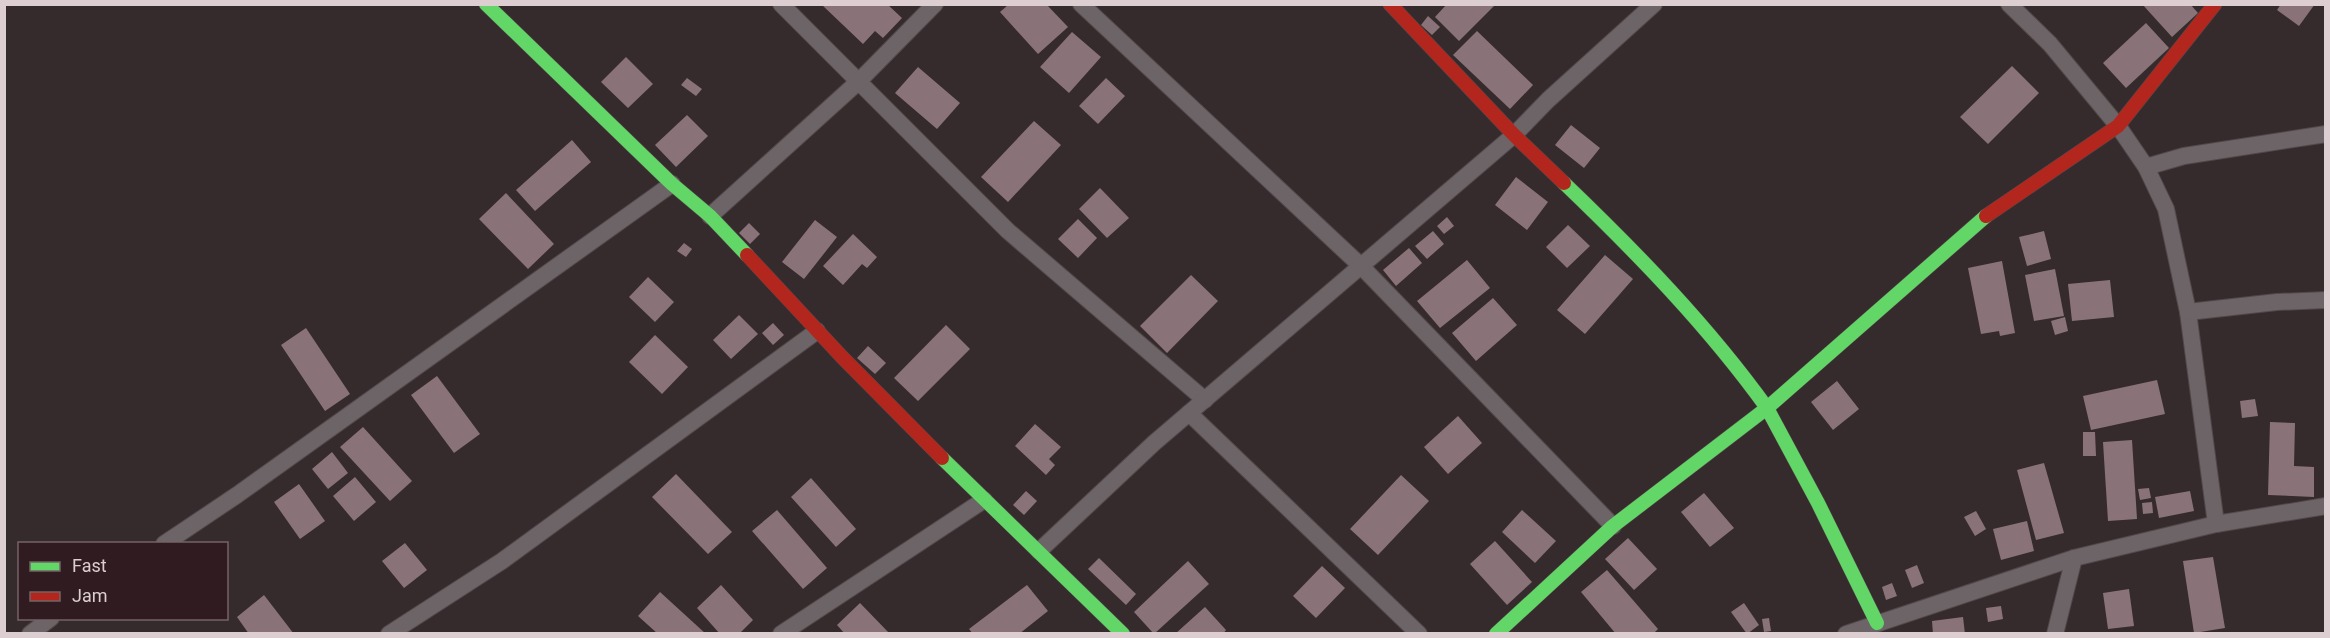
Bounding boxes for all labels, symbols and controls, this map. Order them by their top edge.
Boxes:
legend [18,542,228,620]
text: Fast [72,555,107,576]
text: Jam [72,585,108,606]

